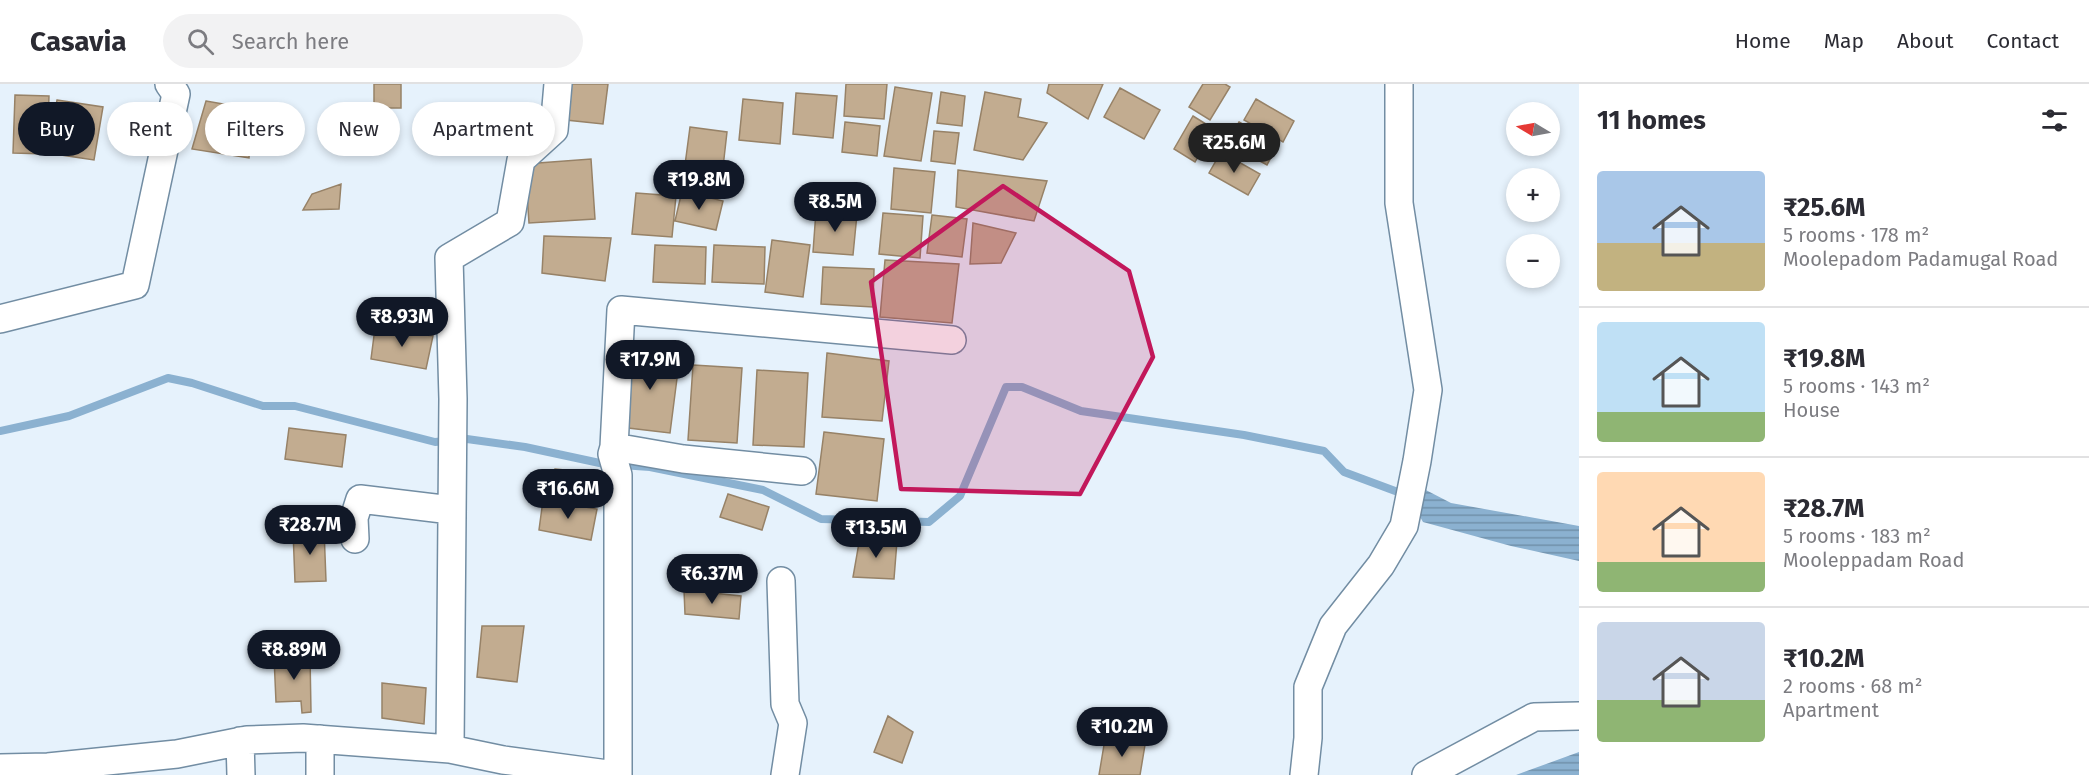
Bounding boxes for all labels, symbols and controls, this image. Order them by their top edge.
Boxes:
search box [163,14,583,68]
text: Casavia [30,25,127,58]
icon: search [184,25,217,58]
text: Search here [232,28,349,55]
text: Home [1735,28,1791,54]
text: Map [1824,28,1864,54]
text: About [1897,28,1954,54]
text: Contact [1987,28,2059,54]
chip: Buy [18,102,95,156]
chip: Rent [107,102,193,156]
chip: Filters [205,102,305,156]
chip: New [317,102,400,156]
chip: Apartment [412,102,555,156]
north arrow [1506,102,1560,156]
map controls [1506,102,1560,288]
icon: filters [2038,104,2071,137]
text: 11 homes [1597,105,1706,136]
pin: ₹25.6M [1185,123,1283,174]
text: ₹25.6M [1202,130,1266,154]
pin: ₹19.8M [650,160,748,211]
text: ₹19.8M [667,167,731,191]
button: + [1506,168,1560,222]
pin: ₹8.5M [793,182,877,233]
text: ₹8.5M [808,189,862,213]
text: ₹25.6M [1783,192,1866,223]
icon: home [1645,195,1717,267]
text: 5 rooms · 178 m² [1783,223,1929,247]
button: − [1506,234,1560,288]
text: Moolepadom Padamugal Road [1783,247,2058,271]
pin: ₹8.93M [353,297,451,348]
text: ₹8.93M [370,304,434,328]
pin: ₹17.9M [601,340,699,391]
text: ₹19.8M [1783,343,1866,374]
icon: home [1645,346,1717,418]
text: ₹17.9M [620,347,680,371]
text: 5 rooms · 143 m² [1783,374,1930,398]
text: House [1783,398,1840,422]
pin: ₹16.6M [519,469,617,520]
text: ₹16.6M [537,476,600,500]
text: ₹28.7M [1783,493,1864,524]
icon: home [1645,496,1717,568]
pin: ₹28.7M [261,505,359,556]
pin: ₹13.5M [827,508,925,559]
text: ₹28.7M [279,512,341,536]
text: ₹13.5M [845,515,907,539]
text: 5 rooms · 183 m² [1783,524,1931,548]
text: Mooleppadam Road [1783,548,1964,572]
pin: ₹6.37M [663,554,761,605]
text: ₹6.37M [681,561,743,585]
pin: ₹8.89M [245,630,343,681]
text: ₹8.89M [261,637,327,661]
text: ₹10.2M [1783,643,1864,674]
icon: home [1645,646,1717,718]
text: 2 rooms · 68 m² [1783,674,1923,698]
text: Apartment [1783,698,1879,722]
pin: ₹10.2M [1073,707,1171,758]
text: ₹10.2M [1091,714,1153,738]

